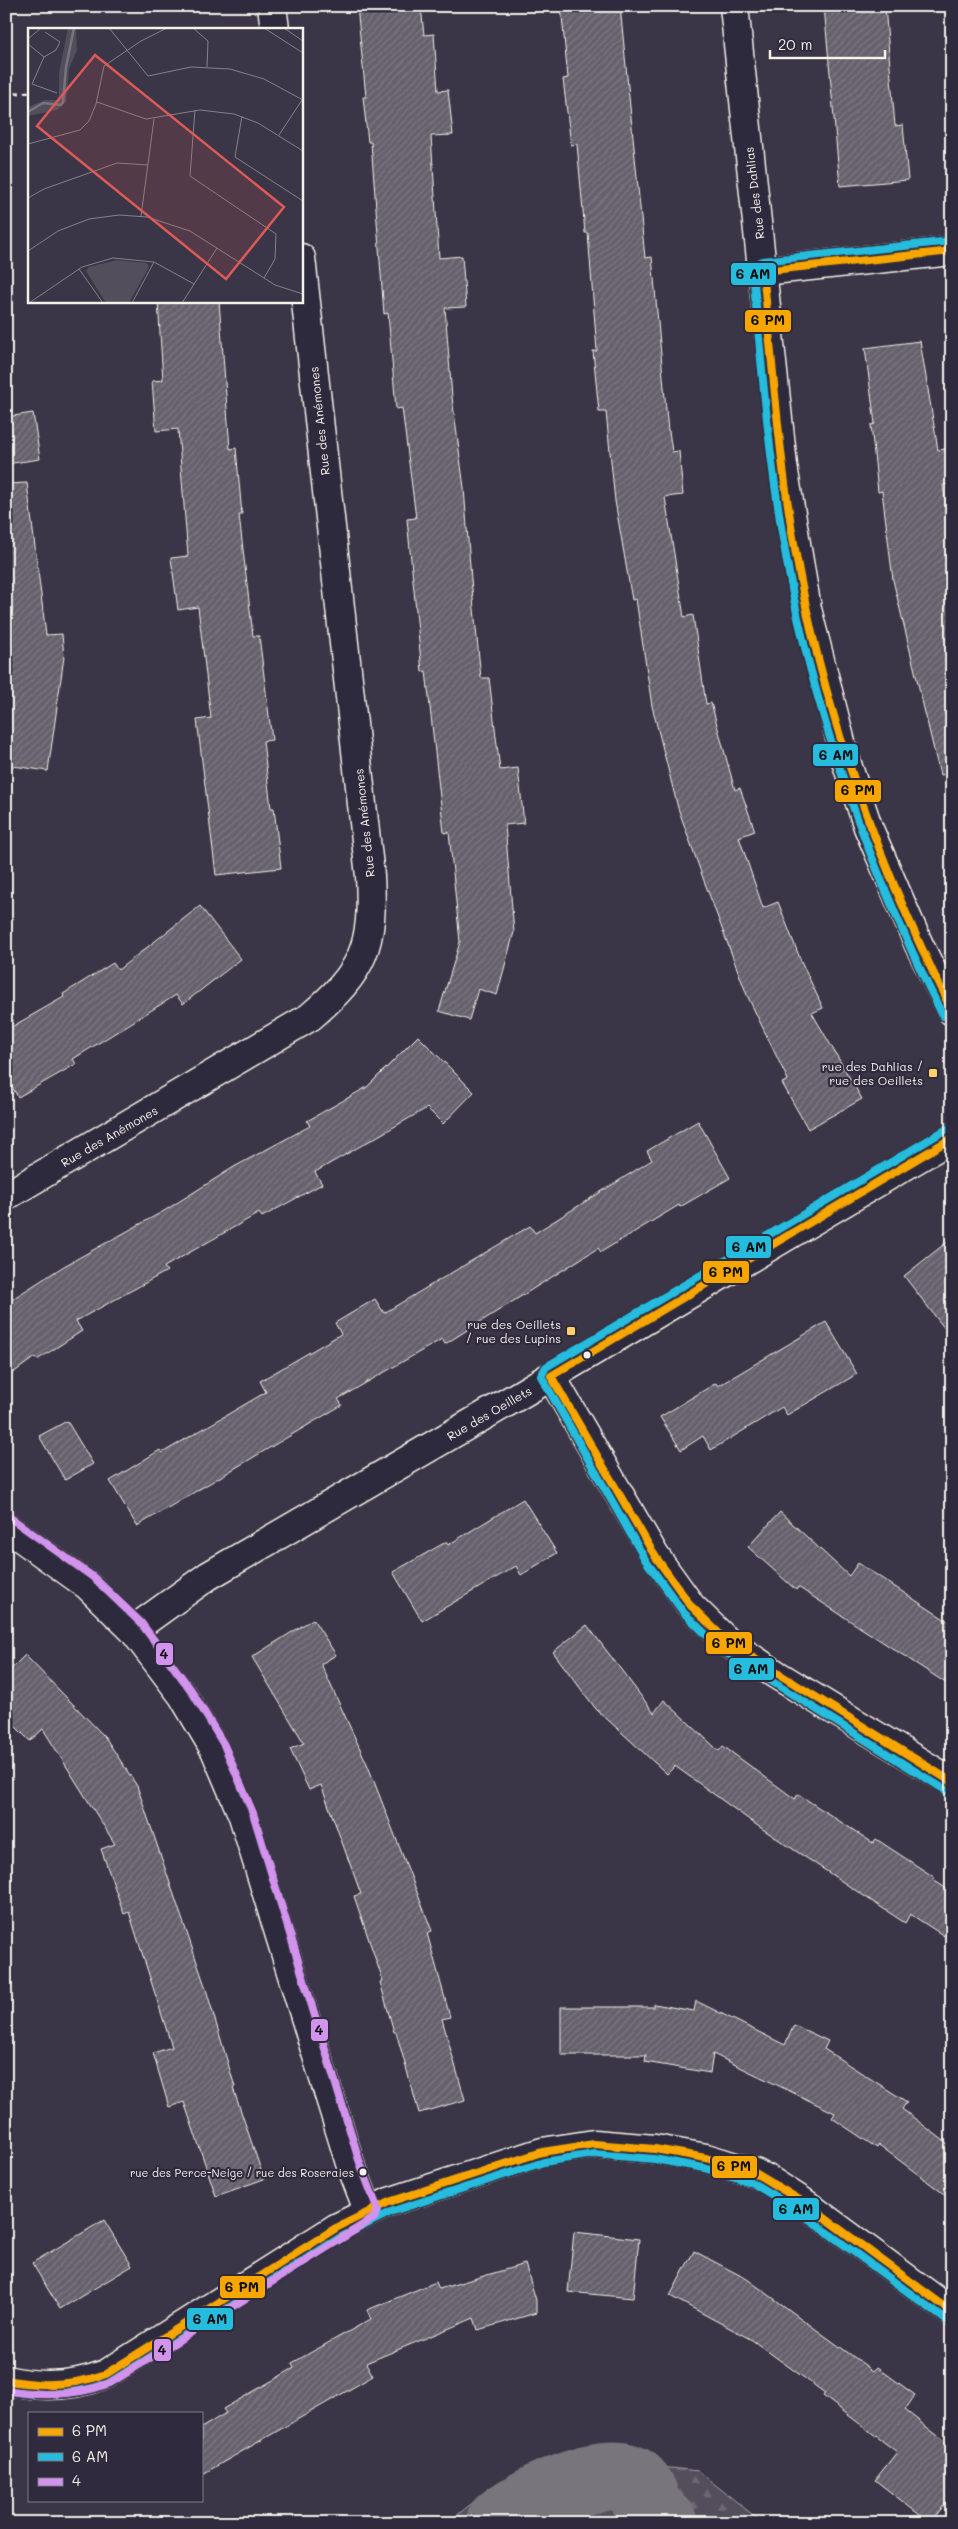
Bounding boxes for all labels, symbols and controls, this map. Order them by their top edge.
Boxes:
inset map [28,28,302,302]
scale bar [770,28,886,60]
text: 20 m [778,34,812,54]
street label: Rue des Dahlias [740,146,768,240]
line badge: 6 AM [730,262,777,286]
text: 6 AM [736,264,770,283]
line badge: 6 PM [744,309,792,333]
text: 6 PM [751,310,785,329]
street label: Rue des Anémones [305,366,333,476]
line badge: 6 AM [812,743,859,767]
text: 6 AM [819,745,853,764]
street label: Rue des Anémones [350,768,378,878]
line badge: 6 PM [834,779,882,803]
text: 6 PM [841,780,875,799]
place label: rue des Dahlias / rue des Oeillets [822,1058,923,1088]
marker: rue des Dahlias / rue des Oeillets [927,1067,939,1079]
street label: Rue des Anémones [58,1102,160,1170]
line badge: 6 AM [725,1235,772,1259]
text: 6 AM [732,1237,766,1256]
line badge: 6 PM [702,1260,750,1284]
text: 6 PM [709,1262,743,1281]
place label: rue des Oeillets / rue des Lupins [466,1316,561,1346]
marker: rue des Oeillets / rue des Lupins [565,1325,577,1337]
unlabelled marker [582,1350,592,1360]
street label: Rue des Oeillets [444,1382,534,1444]
line badge: 6 PM [705,1631,753,1655]
text: 6 PM [712,1633,746,1652]
line badge: 4 [155,1642,174,1666]
text: 4 [160,1644,169,1663]
line badge: 6 AM [728,1657,775,1681]
text: 6 AM [734,1659,768,1678]
line badge: 4 [310,2018,329,2042]
text: 4 [315,2020,324,2039]
line badge: 6 PM [711,2155,758,2179]
text: 6 PM [717,2156,751,2175]
place label: rue des Perce-Neige / rue des Roseraies [130,2165,354,2180]
marker: rue des Perce-Neige / rue des Roseraies [358,2167,368,2177]
line badge: 6 AM [772,2197,820,2221]
text: 6 AM [779,2199,813,2218]
line badge: 6 PM [219,2275,266,2299]
text: 6 PM [225,2277,259,2296]
line badge: 6 AM [186,2307,234,2331]
text: 6 AM [193,2309,227,2328]
line badge: 4 [153,2338,172,2362]
text: 4 [158,2340,167,2359]
legend [28,2412,202,2502]
text: 6 PM [72,2420,107,2440]
text: 6 AM [72,2446,108,2466]
text: 4 [72,2470,81,2490]

